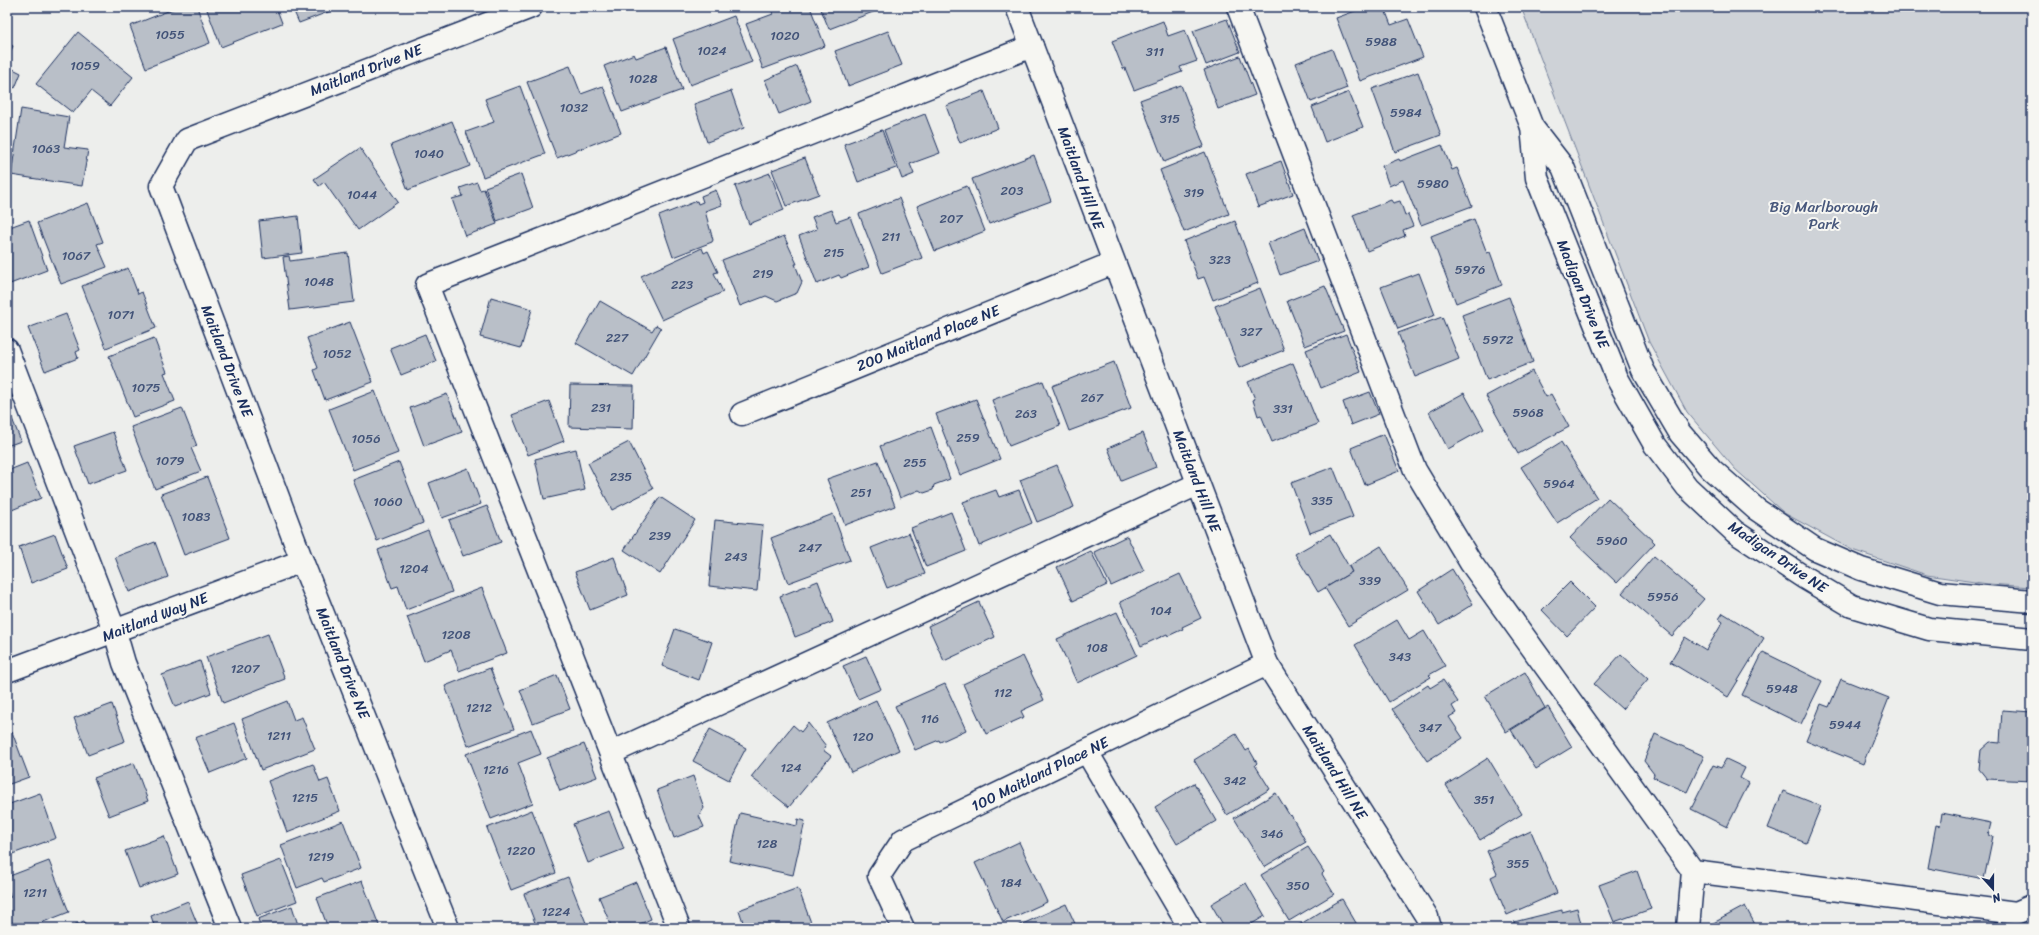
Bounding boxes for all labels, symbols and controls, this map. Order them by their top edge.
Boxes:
house number: 1055 [155,23,185,46]
house number: 1020 [770,24,800,47]
house number: 5988 [1365,30,1397,53]
street label: Maitland Drive NE [306,36,428,103]
house number: 1024 [697,39,727,62]
house number: 311 [1146,40,1165,63]
house number: 1059 [70,54,100,77]
house number: 1028 [628,67,658,90]
house number: 1032 [560,96,589,119]
house number: 5984 [1390,101,1422,124]
house number: 315 [1160,107,1180,130]
street label: Maitland Hill NE [1050,123,1112,235]
house number: 1063 [32,137,60,160]
house number: 1040 [414,142,444,165]
house number: 5980 [1417,172,1449,195]
house number: 203 [1001,179,1023,202]
house number: 319 [1184,181,1204,204]
house number: 1044 [347,183,377,206]
park label: Big Marlborough Park [1770,194,1879,237]
house number: 207 [939,207,964,230]
house number: 211 [882,225,901,248]
street label: Madigan Drive NE [1549,235,1617,354]
house number: 215 [823,241,845,264]
house number: 1067 [62,244,92,267]
house number: 323 [1209,248,1231,271]
house number: 5976 [1455,258,1485,281]
house number: 219 [752,262,774,285]
house number: 1048 [304,270,334,293]
house number: 223 [671,273,693,296]
street label: 200 Maitland Place NE [852,297,1005,379]
street label: Maitland Drive NE [194,301,261,423]
house number: 1071 [108,303,135,326]
house number: 327 [1240,320,1264,343]
house number: 227 [606,326,630,349]
house number: 5972 [1483,328,1514,351]
house number: 1052 [322,342,352,365]
house number: 1075 [131,376,161,399]
house number: 267 [1081,386,1105,409]
house number: 231 [591,396,612,419]
house number: 331 [1273,397,1293,420]
house number: 5968 [1512,401,1544,424]
house number: 263 [1015,402,1037,425]
house number: 259 [956,426,980,449]
street label: Maitland Hill NE [1165,426,1229,538]
house number: 1056 [351,427,381,450]
house number: 1079 [155,449,185,472]
house number: 255 [903,451,927,474]
house number: 235 [610,465,632,488]
house number: 5964 [1543,472,1575,495]
house number: 251 [850,481,872,504]
house number: 335 [1311,489,1333,512]
house number: 1060 [373,490,403,513]
house number: 1083 [182,505,210,528]
street label: Madigan Drive NE [1723,514,1835,601]
house number: 239 [649,524,671,547]
house number: 5960 [1596,529,1628,552]
house number: 247 [798,536,823,559]
house number: 243 [725,545,747,568]
house number: 1204 [399,557,429,580]
house number: 339 [1359,569,1381,592]
street label: Maitland Way NE [98,584,213,649]
house number: 5956 [1647,585,1679,608]
house number: 104 [1150,599,1172,622]
street label: Maitland Drive NE [309,603,378,725]
house number: 1208 [441,623,471,646]
house number: 108 [1086,636,1108,659]
house number: 343 [1389,645,1411,668]
house number: 1207 [231,657,261,680]
house number: 5948 [1766,677,1798,700]
house number: 112 [994,681,1013,704]
house number: 1212 [466,696,493,719]
house number: 116 [921,707,939,730]
house number: 5944 [1829,713,1861,736]
house number: 347 [1419,716,1443,739]
street label: Maitland Hill NE [1295,719,1376,826]
house number: 1211 [267,724,292,747]
house number: 120 [852,725,874,748]
street label: 100 Maitland Place NE [967,729,1115,819]
house number: 124 [780,756,802,779]
house number: 1216 [483,758,509,781]
house number: 342 [1224,769,1247,792]
house number: 1215 [292,786,318,809]
house number: 351 [1474,788,1495,811]
house number: 346 [1261,822,1283,845]
house number: 128 [757,832,778,855]
house number: 1220 [507,839,535,862]
house number: 1219 [308,845,334,868]
house number: 355 [1506,852,1530,875]
north arrow [1973,869,2013,909]
house number: 184 [1000,871,1022,894]
house number: 350 [1286,874,1310,897]
house number: 1211 [23,881,48,904]
text: N [1989,887,2004,908]
house number: 1224 [542,900,570,923]

